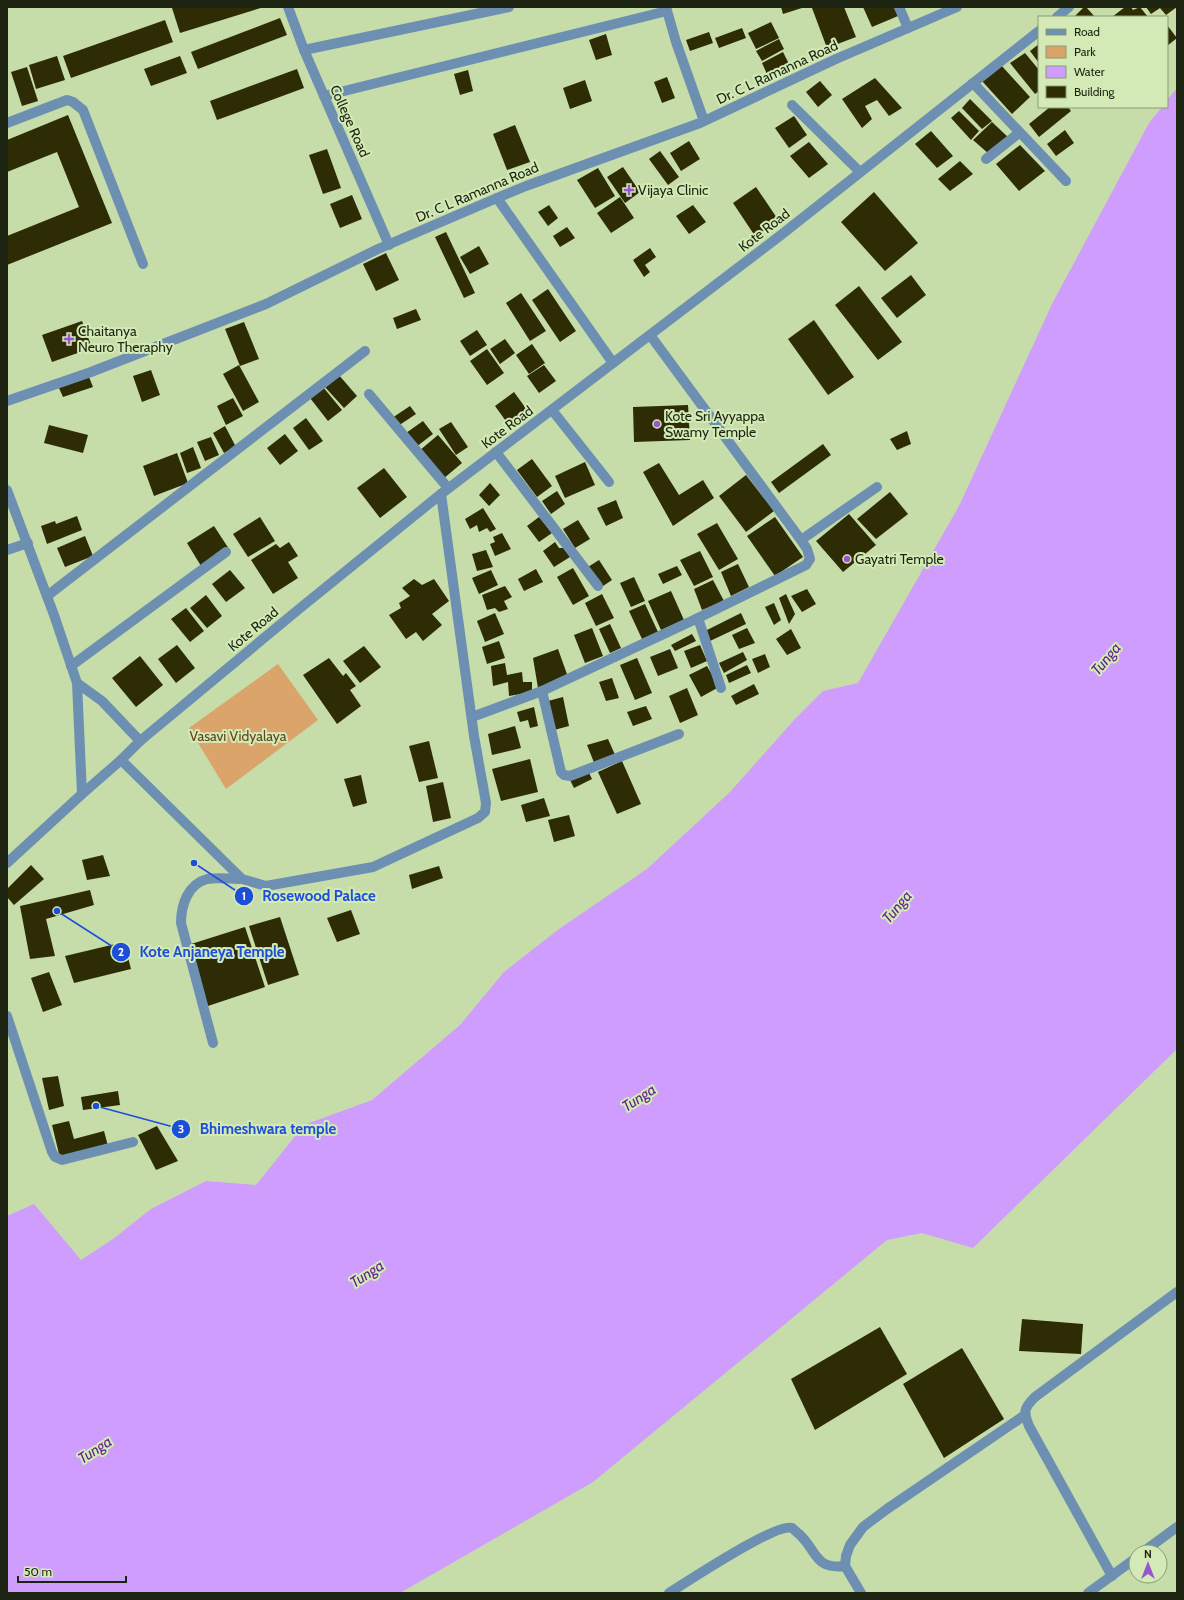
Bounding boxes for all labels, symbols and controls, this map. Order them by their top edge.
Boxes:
legend [1038,16,1168,108]
text: Road [1074,24,1100,39]
street label: Dr. C L Ramanna Road [713,36,841,108]
text: Park [1074,44,1096,59]
text: Water [1074,64,1105,79]
street label: College Road [326,82,374,160]
text: Building [1074,84,1116,99]
street label: Dr. C L Ramanna Road [413,158,541,226]
place label: Vijaya Clinic [638,181,708,199]
marker: Vijaya Clinic [623,184,635,196]
street label: Kote Road [735,204,793,256]
place label: Chaitanya Neuro Theraphy [78,322,173,356]
marker: Chaitanya Neuro Theraphy [63,333,75,345]
street label: Kote Road [477,402,537,452]
place label: Kote Sri Ayyappa Swamy Temple [665,407,765,441]
marker: Kote Sri Ayyappa Swamy Temple [652,419,662,429]
place label: Gayatri Temple [855,550,944,568]
marker: Gayatri Temple [842,554,852,564]
street label: Kote Road [224,603,282,655]
water label: Tunga [1087,639,1125,679]
park label: Vasavi Vidyalaya [189,727,287,745]
callout: Rosewood Palace [234,883,384,910]
text: Rosewood Palace [262,887,376,905]
water label: Tunga [878,887,916,927]
text: 1 [242,888,246,903]
callout: Kote Anjaneya Temple [111,938,293,965]
text: Kote Anjaneya Temple [139,943,285,961]
text: 2 [118,944,124,959]
water label: Tunga [619,1080,659,1116]
callout: Bhimeshwara temple [171,1115,344,1142]
text: Bhimeshwara temple [200,1120,337,1138]
text: 3 [178,1121,184,1136]
water label: Tunga [347,1256,387,1292]
water label: Tunga [75,1432,115,1468]
north arrow [1128,1544,1168,1584]
text: N [1144,1547,1152,1561]
scale bar [18,1558,126,1584]
text: 50 m [24,1564,52,1579]

